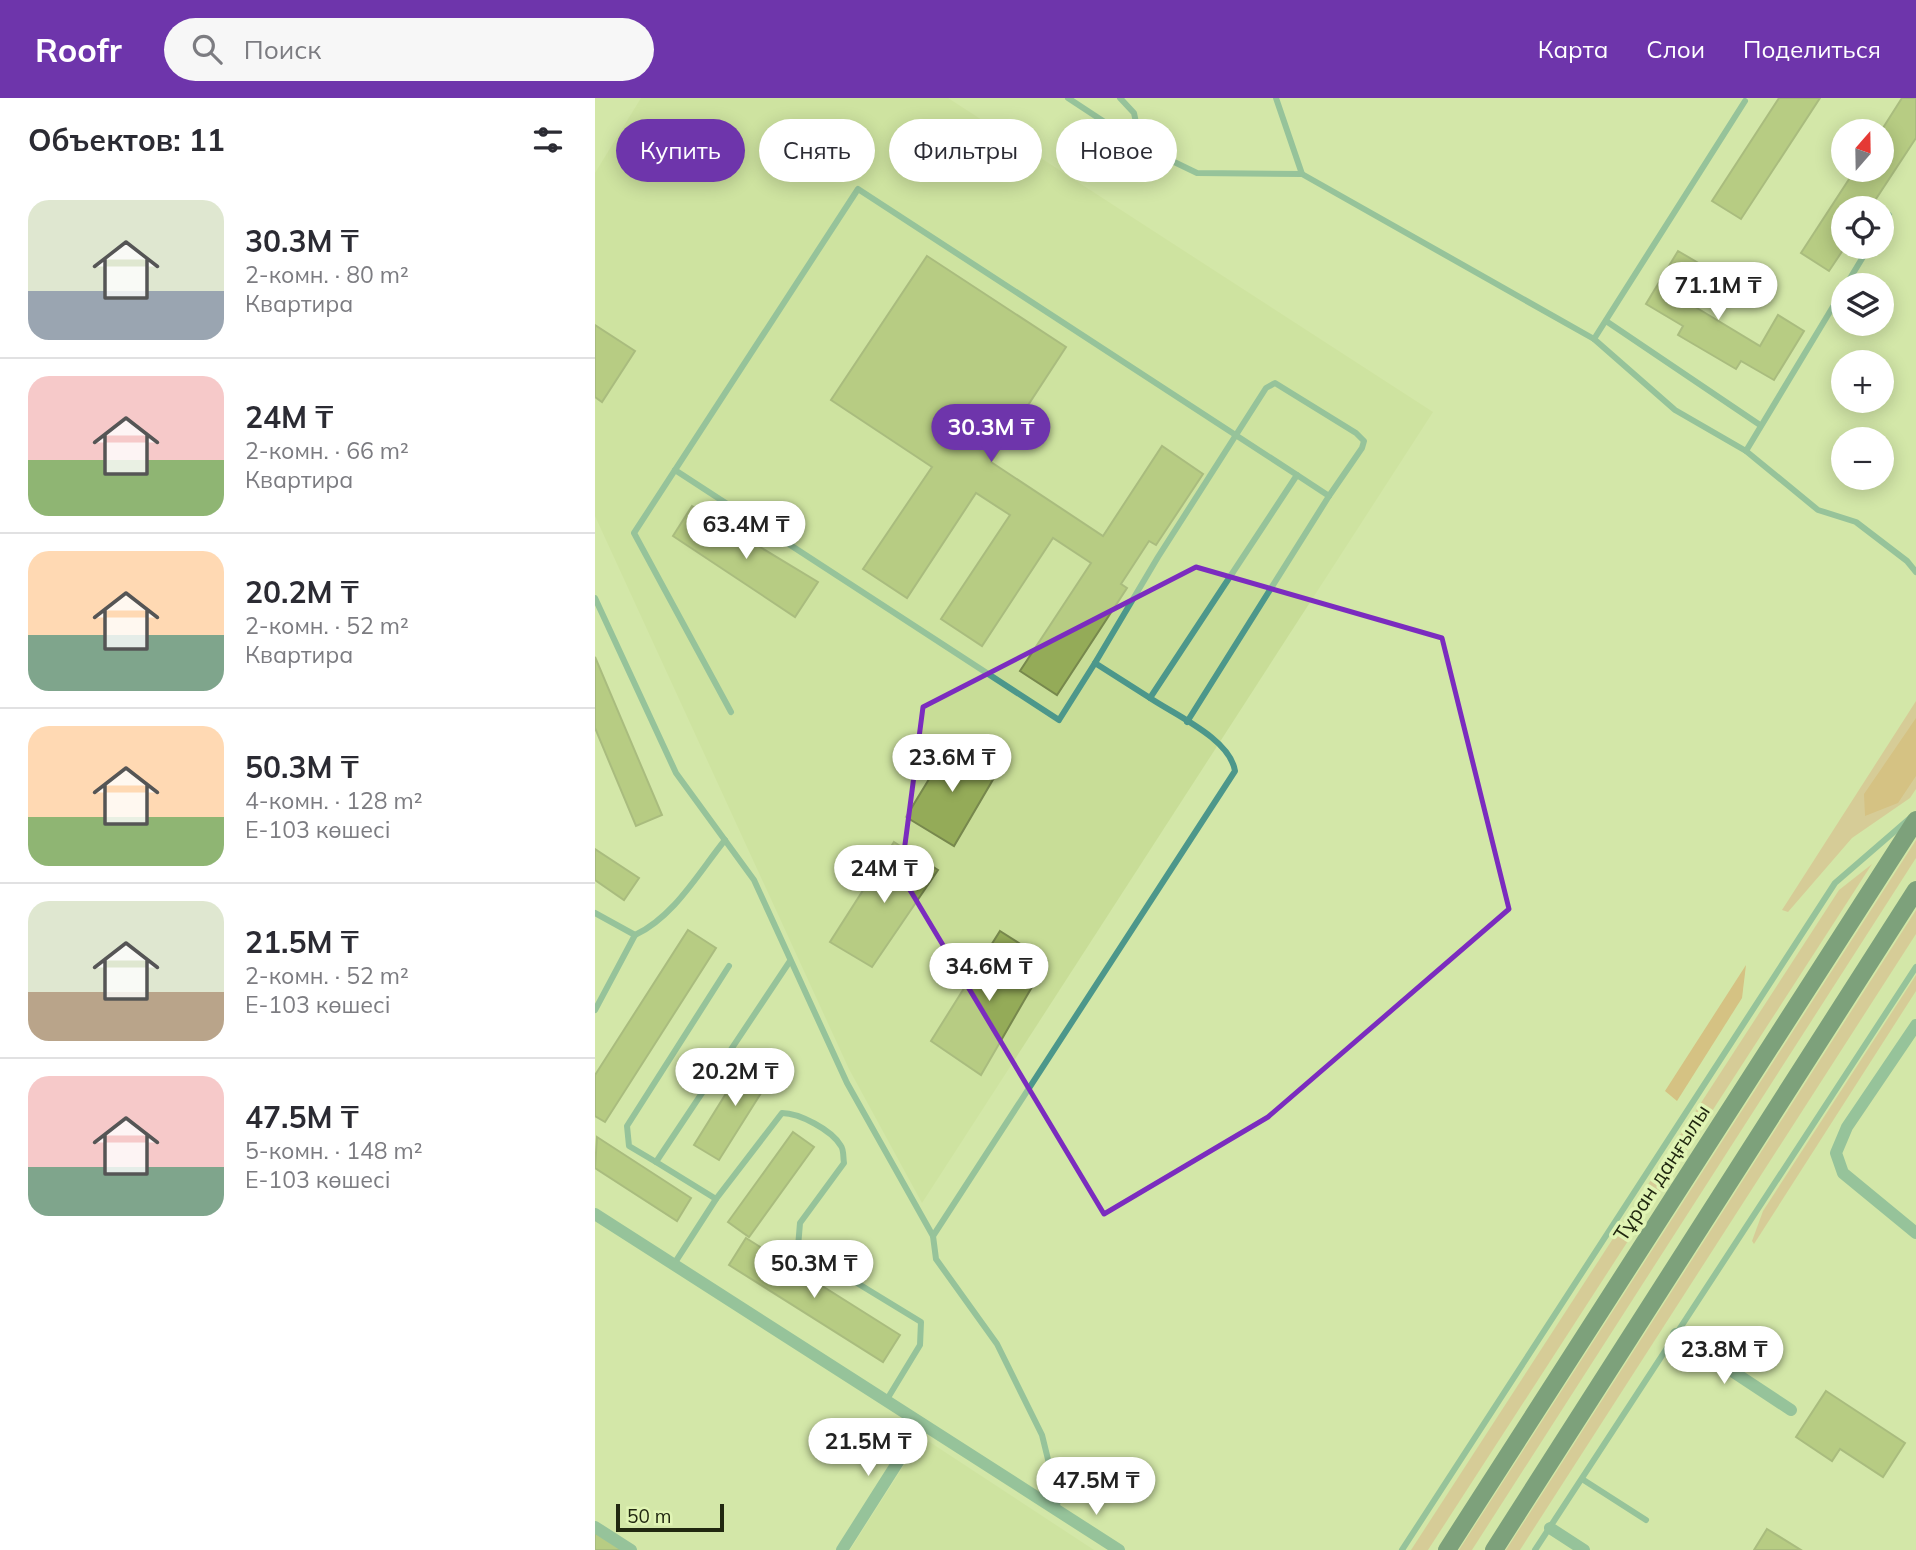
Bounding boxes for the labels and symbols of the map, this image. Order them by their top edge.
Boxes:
north arrow [1831,119,1893,182]
pin: 71.1M ₸ [1653,262,1783,322]
pin: 30.3M ₸ [926,404,1056,464]
pin: 63.4M ₸ [681,502,811,561]
pin: 23.6M ₸ [887,734,1017,794]
pin: 24M ₸ [835,846,933,905]
pin: 34.6M ₸ [924,944,1054,1003]
pin: 20.2M ₸ [670,1048,800,1108]
street label: Тұран даңғылы [1607,1099,1715,1246]
pin: 50.3M ₸ [749,1240,879,1300]
pin: 23.8M ₸ [1659,1326,1789,1386]
pin: 21.5M ₸ [803,1418,933,1478]
pin: 47.5M ₸ [1031,1458,1161,1517]
scale bar [616,1501,725,1533]

